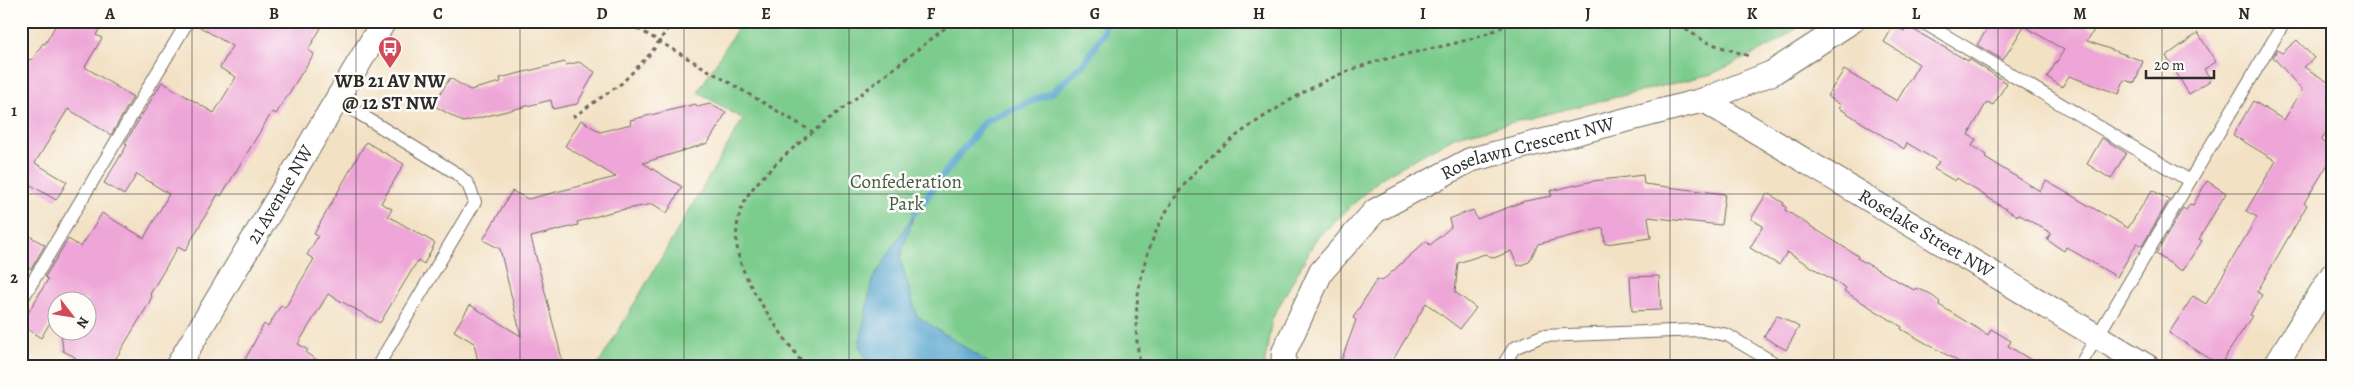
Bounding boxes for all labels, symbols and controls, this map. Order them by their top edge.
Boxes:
text: A [104,3,116,25]
text: B [269,3,279,25]
text: C [433,3,443,25]
text: D [596,3,608,25]
text: E [761,3,771,25]
text: F [927,3,936,25]
text: G [1090,3,1100,25]
text: H [1253,3,1265,25]
text: I [1420,3,1426,25]
text: J [1585,3,1591,25]
text: K [1747,3,1758,25]
text: L [1912,3,1921,25]
text: M [2073,3,2087,25]
text: N [2238,3,2250,25]
bus stop icon: WB 21 AV NW @ 12 ST NW [377,35,403,69]
scale bar [2146,48,2214,80]
text: 20 m [2154,55,2185,75]
place label: WB 21 AV NW @ 12 ST NW [334,68,446,116]
text: 1 [11,100,17,122]
street label: Roselawn Crescent NW [1436,110,1618,186]
street label: 21 Avenue NW [241,140,320,249]
park label: Confederation Park [850,169,962,217]
street label: Roselake Street NW [1854,183,1999,284]
text: 2 [10,267,18,289]
north arrow [48,290,98,340]
text: N [72,313,93,332]

